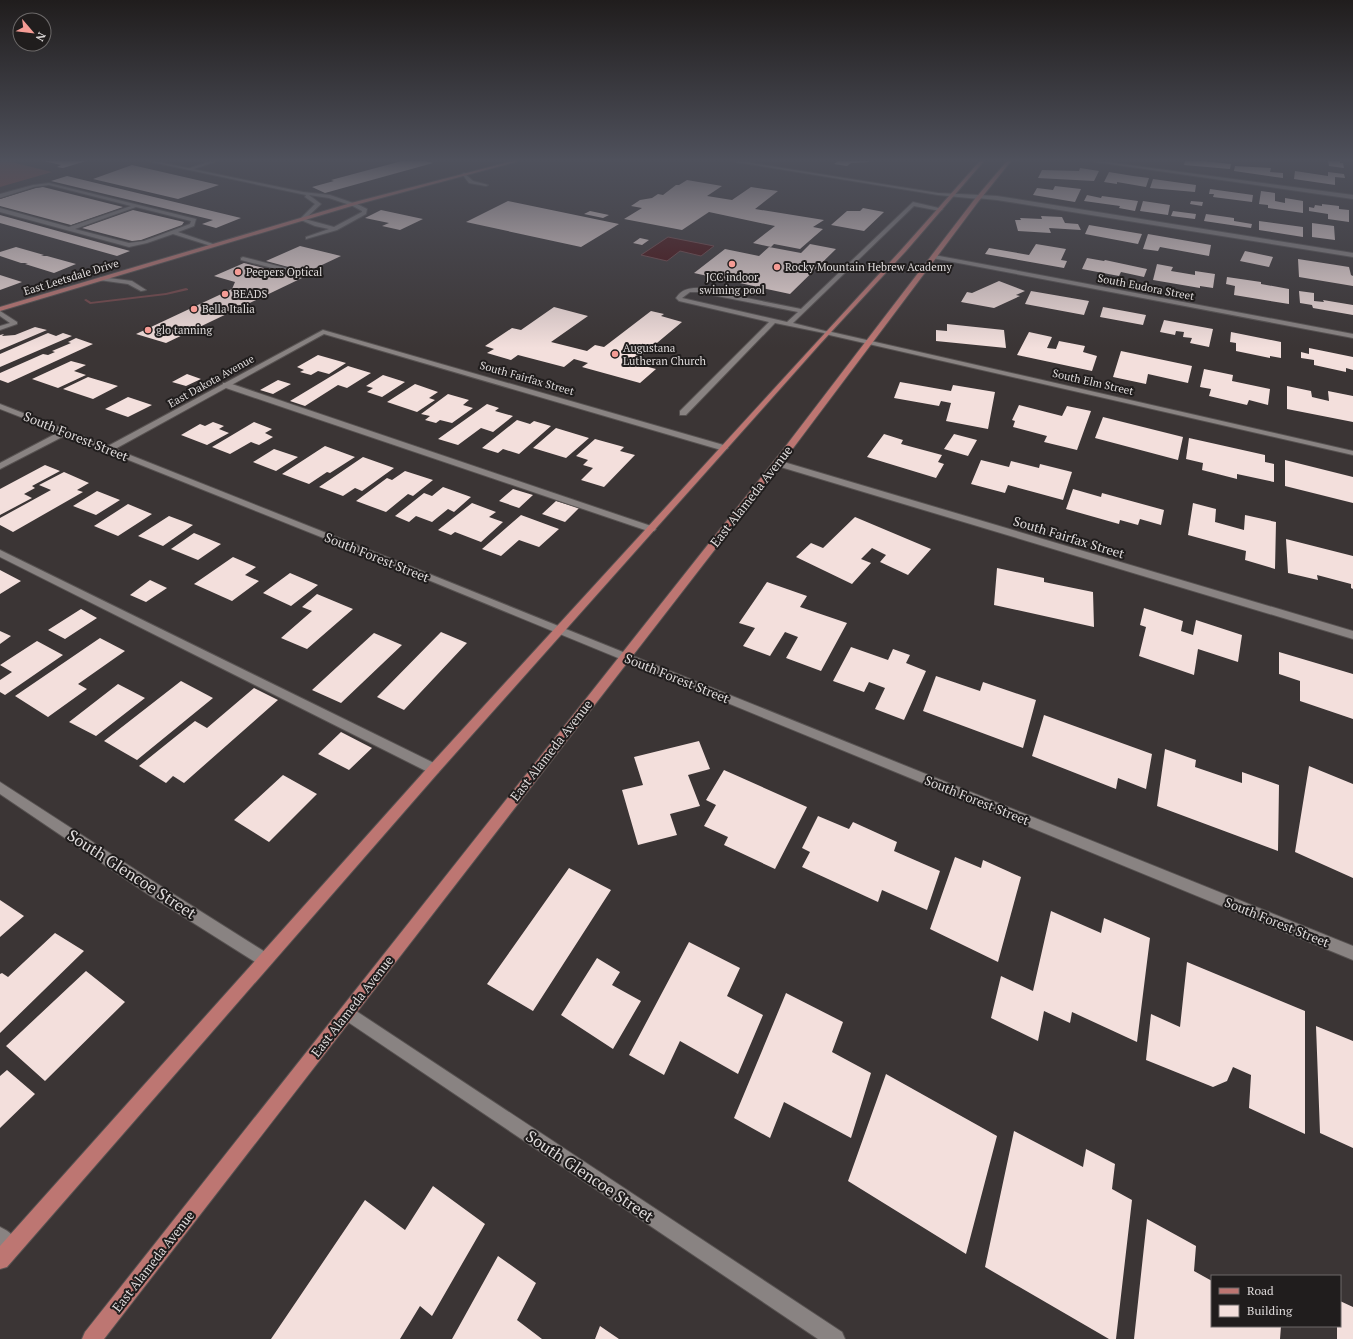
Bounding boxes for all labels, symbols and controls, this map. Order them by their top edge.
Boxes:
north arrow [12,12,52,52]
text: N [32,30,49,44]
street label: East Leetsdale Drive [22,256,121,298]
marker: JCC indoor swiming pool [727,259,737,269]
place label: Rocky Mountain Hebrew Academy [785,260,952,274]
marker: Rocky Mountain Hebrew Academy [772,262,782,272]
place label: Peepers Optical [246,265,322,279]
marker: Peepers Optical [233,267,243,277]
place label: JCC indoor swiming pool [699,270,765,297]
street label: South Eudora Street [1096,271,1196,303]
place label: BEADS [233,287,267,301]
marker: BEADS [220,289,230,299]
place label: Bella Italia [202,302,255,316]
marker: Bella Italia [189,304,199,314]
place label: glo tanning [156,323,212,337]
marker: glo tanning [143,325,153,335]
place label: Augustana Lutheran Church [623,341,707,368]
marker: Augustana Lutheran Church [610,349,620,359]
street label: East Dakota Avenue [165,351,257,410]
street label: South Fairfax Street [478,358,576,398]
street label: South Elm Street [1051,366,1135,398]
street label: South Forest Street [21,407,131,465]
street label: East Alameda Avenue [706,442,796,550]
street label: South Fairfax Street [1011,512,1127,563]
street label: South Forest Street [322,528,432,586]
street label: South Forest Street [622,649,732,707]
street label: East Alameda Avenue [506,696,596,804]
street label: South Forest Street [922,771,1032,829]
street label: South Glencoe Street [63,824,201,924]
street label: South Forest Street [1222,893,1332,951]
street label: East Alameda Avenue [307,952,397,1060]
street label: South Glencoe Street [522,1125,658,1227]
street label: East Alameda Avenue [108,1207,198,1315]
legend [1211,1275,1341,1327]
text: Road [1247,1283,1274,1298]
text: Building [1247,1303,1293,1318]

